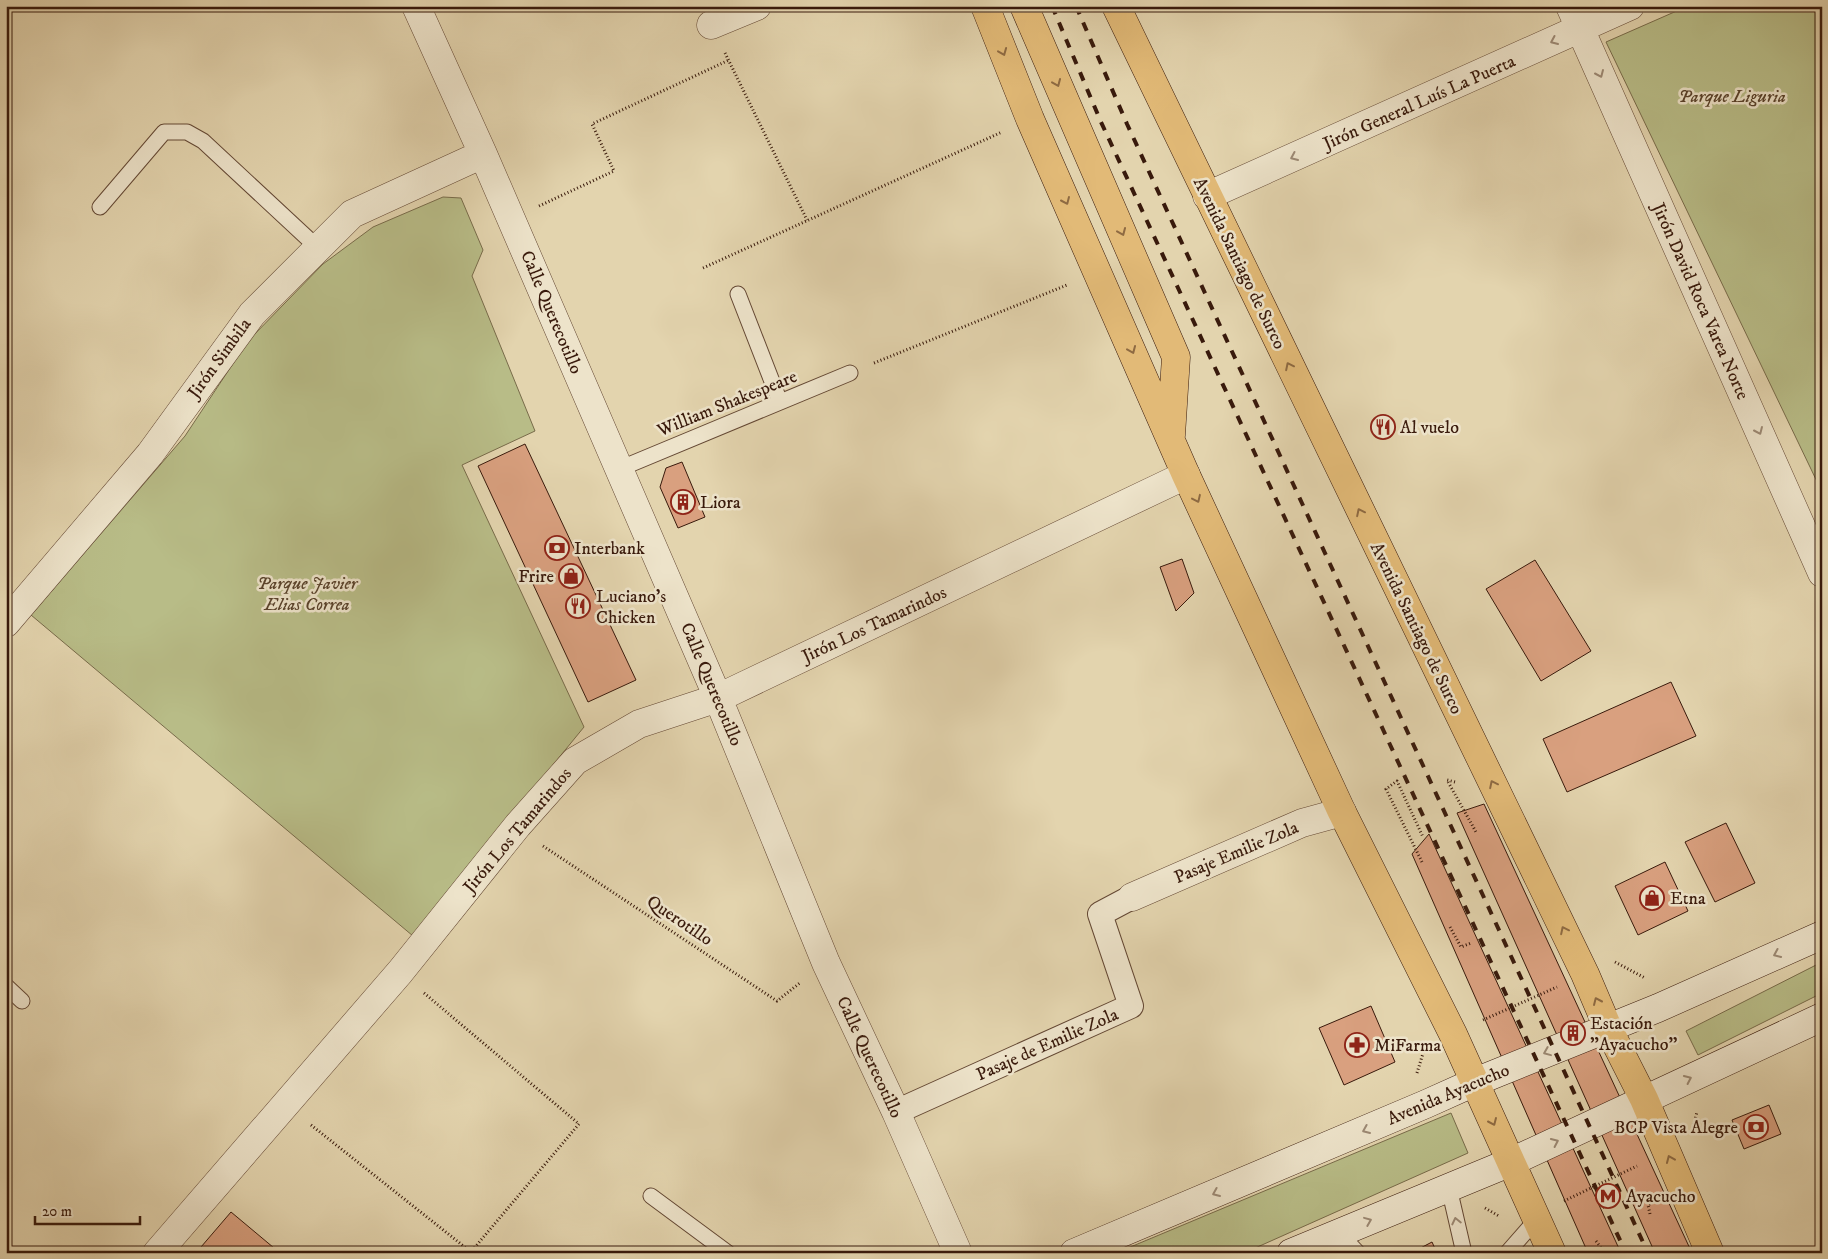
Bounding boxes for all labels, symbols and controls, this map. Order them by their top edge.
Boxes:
one-way arrow [1550,35,1559,46]
one-way arrow [997,47,1007,55]
street label: Jirón General Luís La Puerta [1318,50,1519,156]
one-way arrow [1594,69,1605,78]
one-way arrow [1051,78,1062,87]
park label: Parque Liguria [1678,86,1786,108]
one-way arrow [1290,151,1299,162]
street label: Avenida Santiago de Surco [1188,174,1290,353]
one-way arrow [1060,196,1071,205]
street label: Jirón David Roca Varea Norte [1646,198,1753,403]
one-way arrow [1116,227,1127,236]
street label: Calle Querecotillo [515,247,587,378]
street label: Jirón Simbila [182,314,256,405]
one-way arrow [1125,345,1136,354]
one-way arrow [1285,362,1295,371]
street label: William Shakespeare [653,366,800,442]
restaurant icon: Al vuelo [1370,414,1396,440]
place label: Al vuelo [1400,417,1459,439]
one-way arrow [1752,425,1762,434]
building icon: Liora [670,489,696,515]
place label: Liora [700,492,741,514]
one-way arrow [1190,494,1201,503]
one-way arrow [1356,508,1366,517]
bank icon: Interbank [544,535,570,561]
place label: Interbank [574,538,645,560]
street label: Avenida Santiago de Surco [1365,539,1467,718]
shop icon: Frire [558,563,584,589]
place label: Frire [518,566,554,588]
park label: Parque Javier Elias Correa [257,573,359,616]
street label: Jirón Los Tamarindos [797,582,950,669]
place label: Luciano's Chicken [596,586,666,629]
restaurant icon: Luciano's Chicken [565,593,591,619]
street label: Calle Querecotillo [675,619,747,750]
street label: Jirón Los Tamarindos [458,763,577,899]
one-way arrow [1488,780,1499,789]
street label: Pasaje Emilie Zola [1171,817,1302,889]
shop icon: Etna [1639,885,1665,911]
place label: Etna [1670,888,1706,910]
street label: Querotillo [642,891,717,951]
one-way arrow [1559,926,1570,935]
one-way arrow [1773,948,1782,959]
street label: Calle Querecotillo [831,993,907,1122]
one-way arrow [1592,997,1603,1006]
street label: Pasaje de Emilie Zola [973,1004,1122,1086]
place label: Estación "Ayacucho" [1590,1013,1678,1056]
building icon: Estación "Ayacucho" [1560,1020,1586,1046]
pharmacy icon: MiFarma [1344,1032,1370,1058]
place label: MiFarma [1374,1035,1441,1057]
one-way arrow [1543,1046,1552,1057]
street label: Avenida Ayacucho [1384,1059,1513,1131]
one-way arrow [1683,1075,1692,1085]
bank icon: BCP Vista Alegre [1743,1114,1769,1140]
one-way arrow [1486,1117,1497,1126]
place label: BCP Vista Alegre [1614,1117,1738,1139]
one-way arrow [1362,1123,1371,1134]
one-way arrow [1550,1137,1559,1148]
one-way arrow [1666,1156,1676,1164]
metro station icon: Ayacucho [1595,1183,1621,1209]
one-way arrow [1212,1186,1221,1197]
place label: Ayacucho [1626,1186,1696,1208]
scale bar [35,1194,140,1226]
text: 20 m [42,1202,72,1221]
one-way arrow [1451,1216,1462,1225]
one-way arrow [1363,1217,1372,1228]

